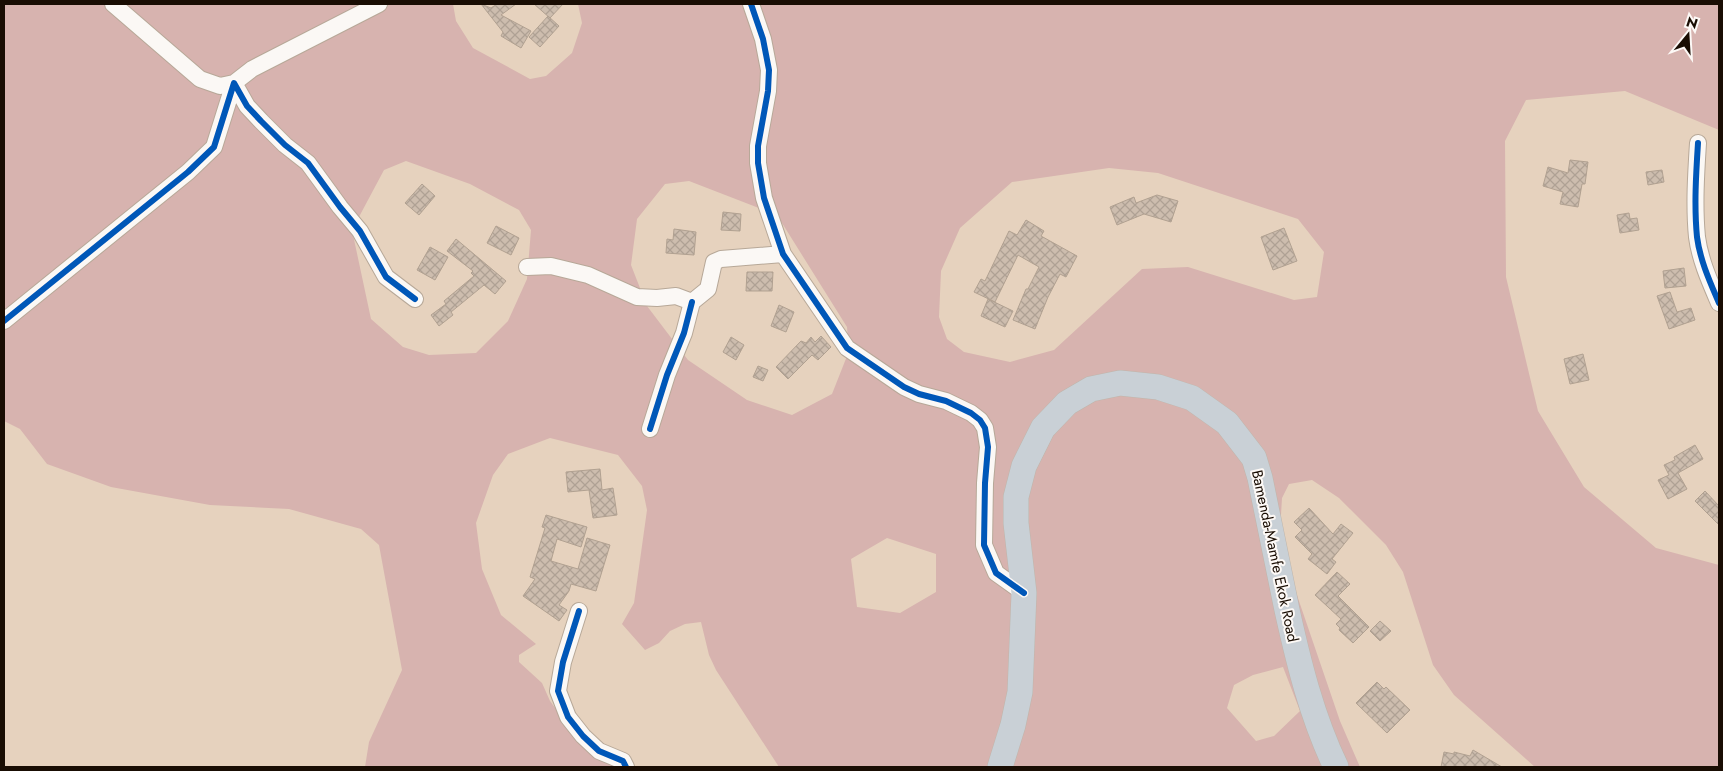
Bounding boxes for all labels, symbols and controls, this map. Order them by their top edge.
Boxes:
north arrow [1663,10,1713,60]
text: N [1684,11,1700,34]
street label: Bamenda-Mamfe Ekok Road [1246,468,1304,644]

